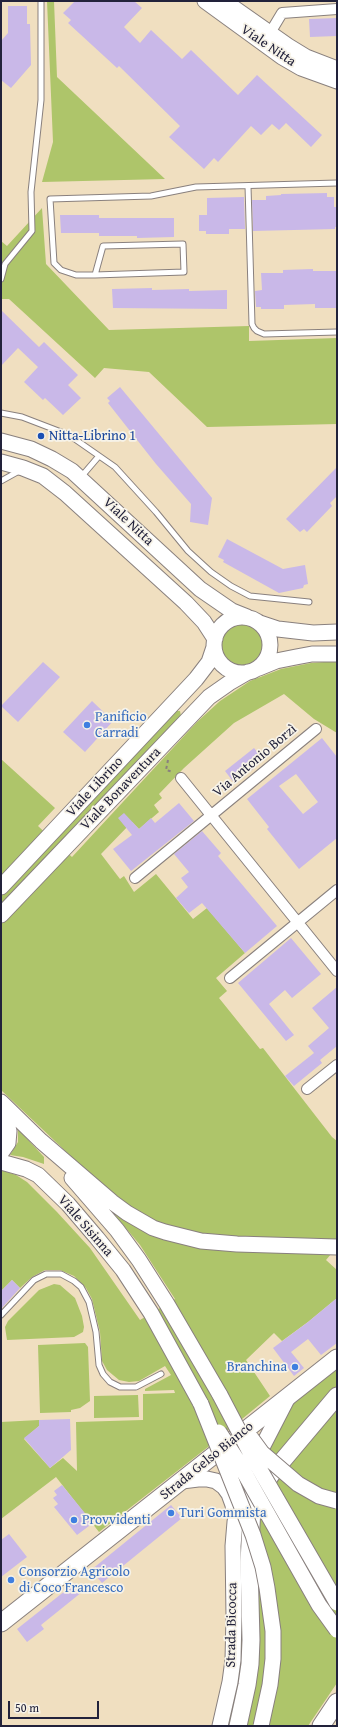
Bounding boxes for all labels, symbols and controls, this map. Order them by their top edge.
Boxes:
street label: Viale Nitta [237,21,299,71]
place label: Nitta-Librino 1 [49,428,136,444]
marker: Nitta-Librino 1 [36,431,46,441]
street label: Viale Nitta [99,494,157,550]
place label: Panificio Carradi [95,709,147,742]
marker: Panificio Carradi [82,720,92,730]
street label: Via Antonio Borzì [210,721,300,801]
street label: Viale Bonaventura [77,744,165,834]
street label: Viale Librino [63,753,127,821]
street label: Viale Sisinna [54,1192,116,1260]
place label: Branchina [227,1359,287,1375]
marker: Branchina [290,1362,300,1372]
street label: Strada Gelso Bianco [157,1418,257,1504]
place label: Turi Gommista [179,1505,267,1521]
marker: Turi Gommista [166,1508,176,1518]
place label: Provvidenti [82,1512,151,1528]
marker: Provvidenti [69,1515,79,1525]
place label: Consorzio Agricolo di Coco Francesco [19,1564,130,1596]
marker: Consorzio Agricolo di Coco Francesco [6,1575,16,1585]
street label: Strada Bicocca [223,1582,241,1668]
scale bar [10,1693,101,1719]
text: 50 m [15,1699,39,1716]

